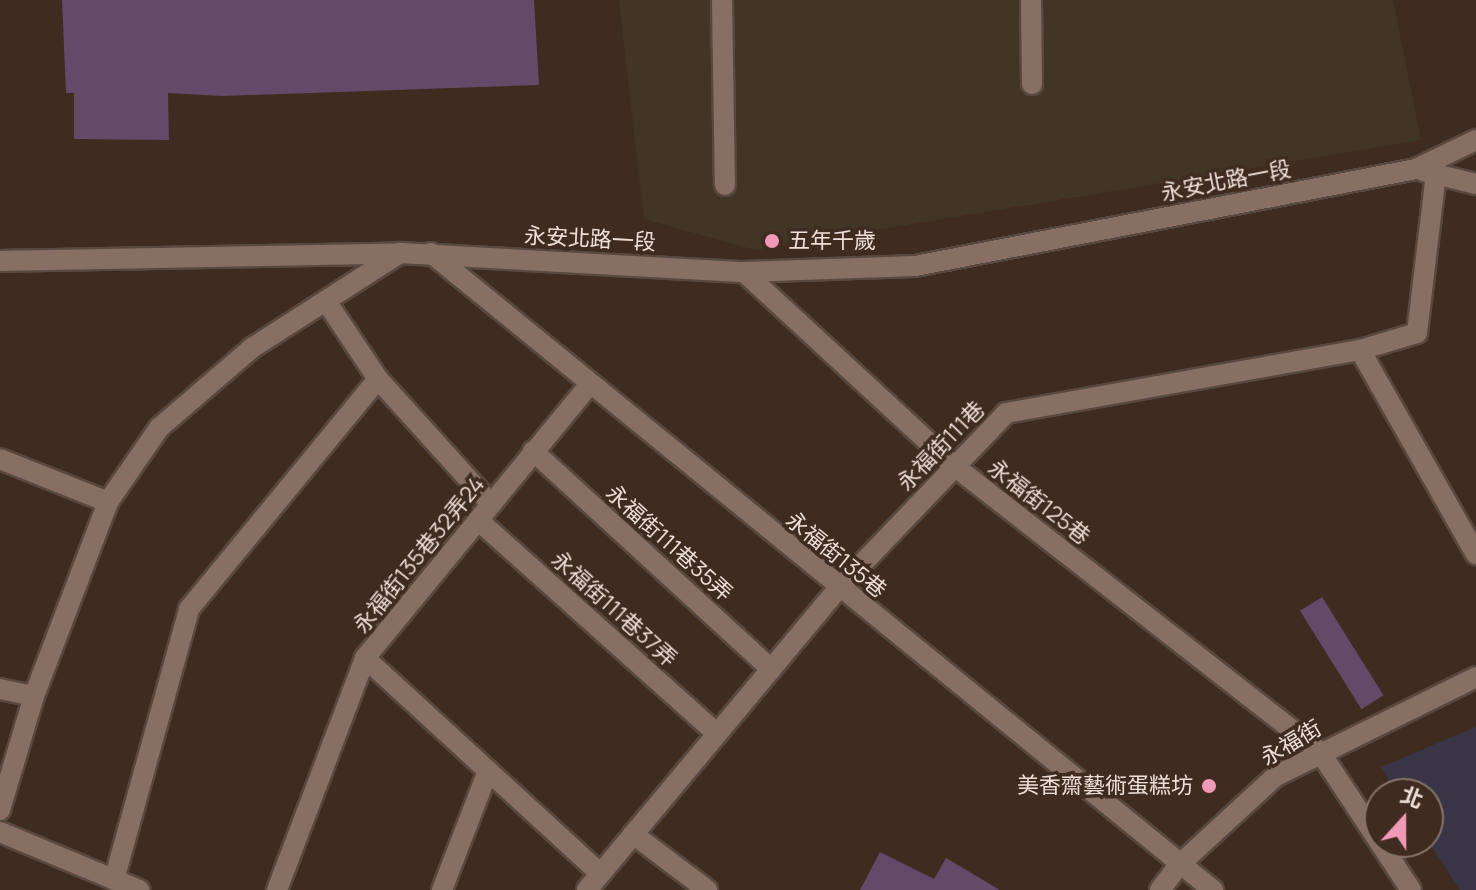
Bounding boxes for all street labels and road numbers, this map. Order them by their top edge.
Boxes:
street label: 永安北路一段 [1159,155,1293,207]
street label: 永安北路一段 [523,222,657,256]
street label: 永福街111巷 [892,396,990,496]
street label: 永福街125巷 [983,454,1095,550]
street label: 永福街135巷32弄24 [348,472,490,638]
street label: 永福街111巷35弄 [600,479,738,607]
street label: 永福街135巷 [781,507,891,603]
street label: 永福街111巷37弄 [546,546,682,672]
street label: 永福街 [1256,715,1326,771]

